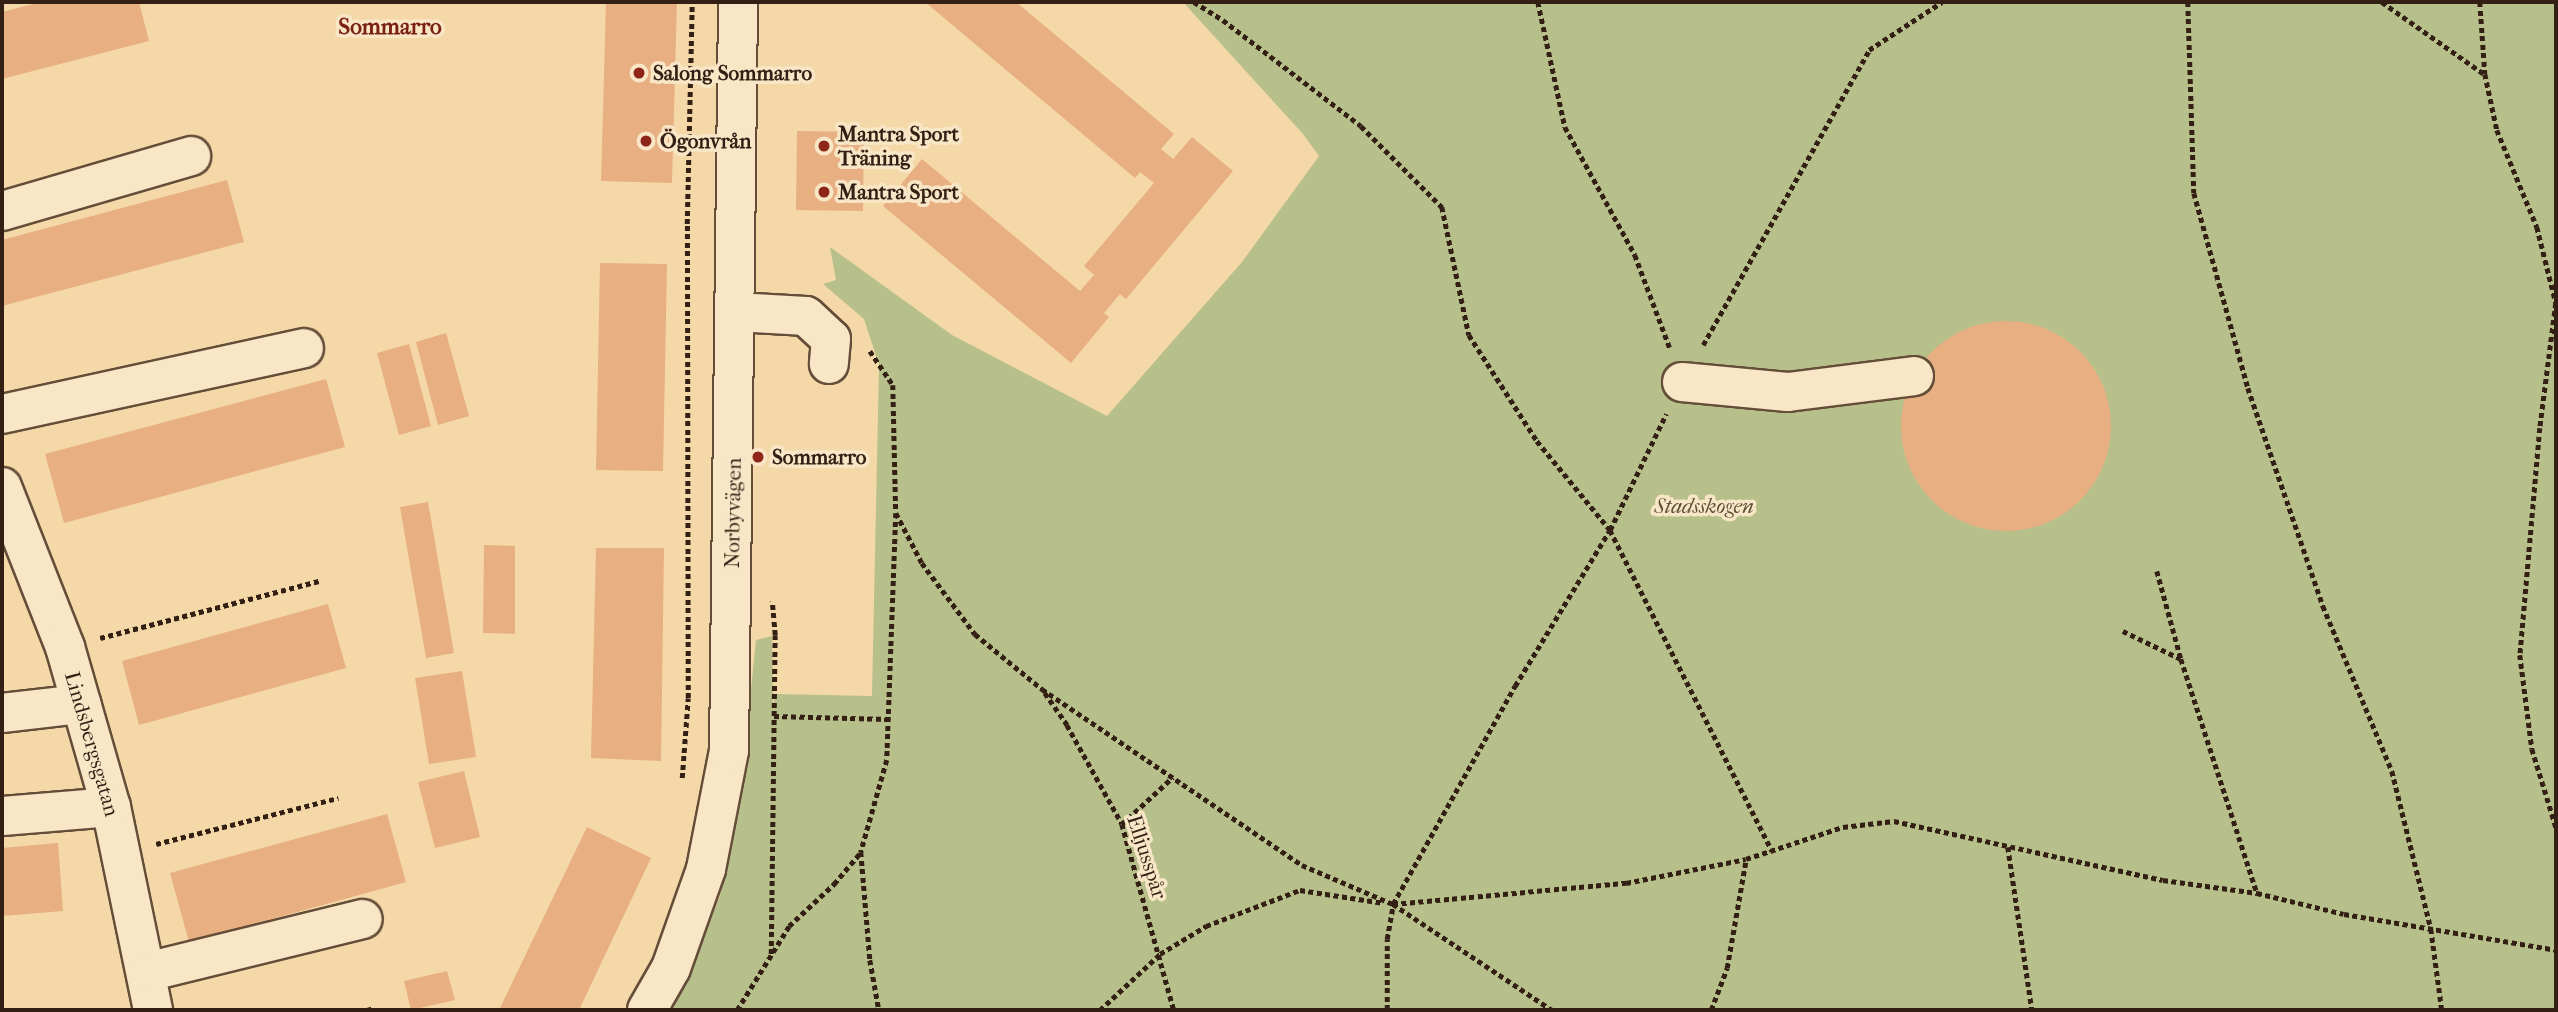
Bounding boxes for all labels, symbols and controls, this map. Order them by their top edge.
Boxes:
district label: Sommarro [338,13,442,41]
place label: Salong Sommarro [653,60,812,86]
marker: Salong Sommarro [631,65,647,81]
place label: Mantra Sport Träning [838,121,959,171]
place label: Ögonvrån [660,128,751,154]
marker: Ögonvrån [638,133,654,149]
marker: Mantra Sport Träning [816,138,832,154]
place label: Mantra Sport [838,179,959,205]
marker: Mantra Sport [816,184,832,200]
place label: Sommarro [772,444,866,470]
marker: Sommarro [750,449,766,465]
street label: Norbyvägen [719,458,747,568]
park label: Stadsskogen [1654,493,1754,519]
street label: Lindsbergsgatan [59,669,125,819]
street label: Elljusspår [1122,812,1172,902]

